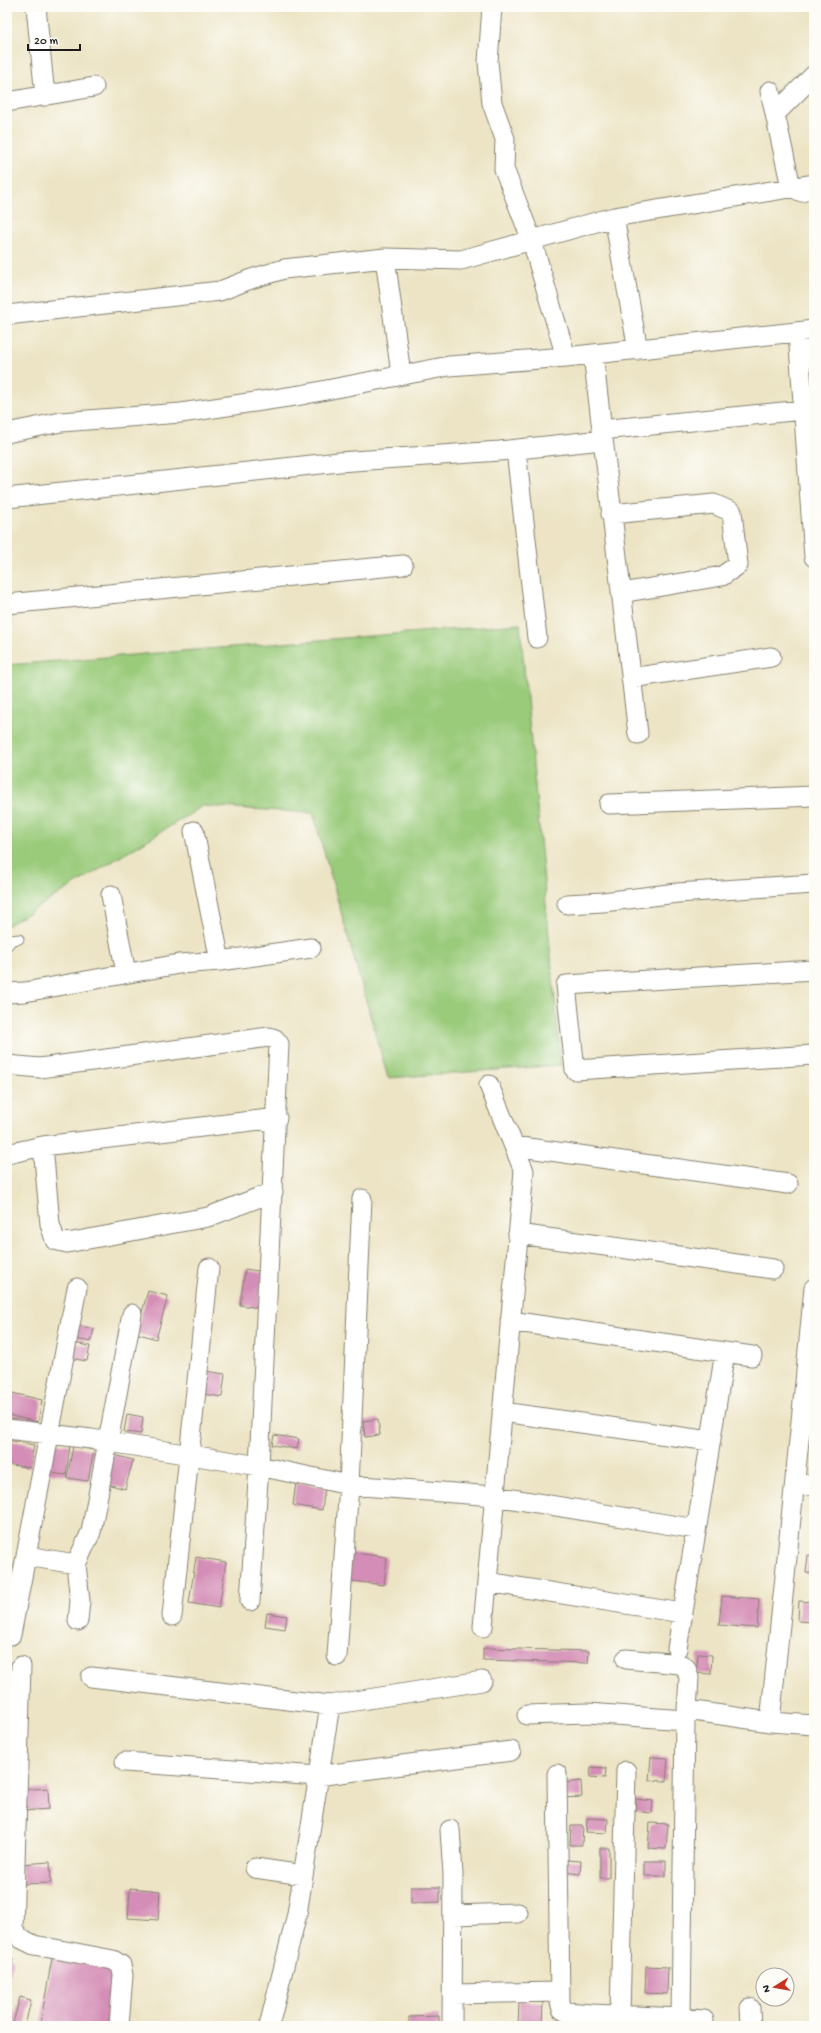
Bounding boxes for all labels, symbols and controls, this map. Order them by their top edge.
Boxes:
scale bar [28,26,80,52]
text: 20 m [34,35,59,49]
north arrow [755,1967,795,2007]
text: N [761,1984,774,1993]

